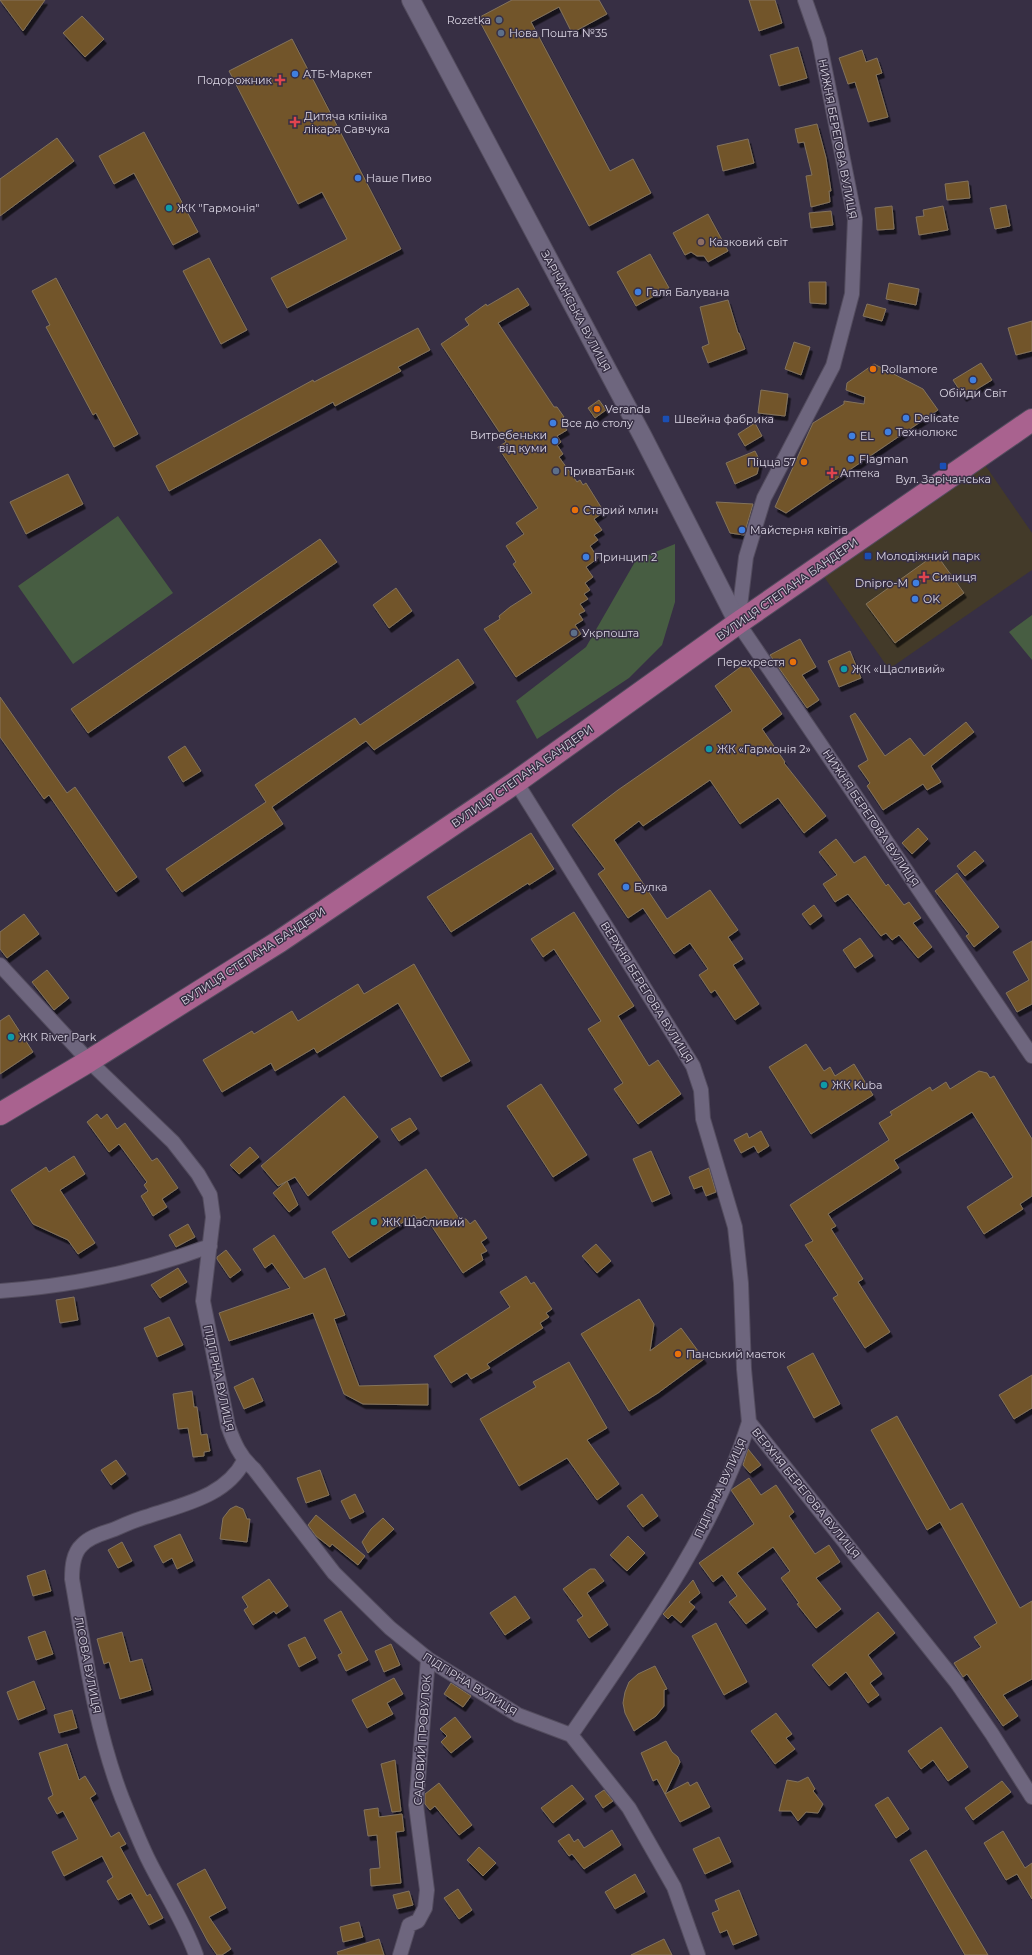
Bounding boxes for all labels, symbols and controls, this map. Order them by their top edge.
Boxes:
place label: Rozetka [447,13,491,27]
marker: Rozetka [494,15,504,25]
place label: Нова Пошта №35 [509,26,607,40]
marker: Нова Пошта №35 [496,28,506,38]
street label: НИЖНЯ БЕРЕГОВА ВУЛИЦЯ [816,58,860,220]
place label: АТБ-Маркет [303,67,373,81]
marker: АТБ-Маркет [290,69,300,79]
place label: Подорожник [197,73,273,87]
marker: Подорожник [275,75,285,85]
place label: Дитяча клініка лікаря Савчука [304,109,390,136]
marker: Дитяча клініка лікаря Савчука [289,116,301,128]
place label: Наше Пиво [366,171,432,185]
marker: Наше Пиво [353,173,363,183]
place label: ЖК "Гармонія" [177,201,259,215]
marker: ЖК "Гармонія" [164,203,174,213]
place label: Казковий світ [709,235,789,249]
marker: Казковий світ [696,237,706,247]
street label: ЗАРІЧАНСЬКА ВУЛИЦЯ [538,248,614,374]
place label: Галя Балувана [646,285,729,299]
marker: Галя Балувана [633,287,643,297]
place label: Rollamore [881,362,938,376]
marker: Rollamore [868,364,878,374]
marker: Обійди Світ [968,375,978,385]
place label: Обійди Світ [939,386,1008,400]
place label: Veranda [605,402,651,416]
marker: Veranda [592,404,602,414]
place label: Delicate [914,411,960,425]
place label: Швейна фабрика [674,412,774,426]
marker: Delicate [901,413,911,423]
marker: Швейна фабрика [661,414,671,424]
place label: Все до столу [561,416,634,430]
marker: Все до столу [548,418,558,428]
place label: Технолюкс [896,425,958,439]
marker: Технолюкс [883,427,893,437]
place label: Витребеньки від куми [470,428,547,455]
place label: EL [860,429,874,443]
marker: EL [847,431,857,441]
marker: Витребеньки від куми [550,436,560,446]
place label: Flagman [859,452,909,466]
marker: Flagman [846,454,856,464]
place label: Піцца 57 [747,455,796,469]
marker: Піцца 57 [799,457,809,467]
marker: Вул. Зарічанська [938,461,948,471]
place label: ПриватБанк [564,464,635,478]
marker: ПриватБанк [551,466,561,476]
place label: Аптека [840,466,880,480]
marker: Аптека [827,468,837,478]
place label: Вул. Зарічанська [895,472,991,486]
place label: Старий млин [583,503,659,517]
marker: Старий млин [570,505,580,515]
place label: Майстерня квітів [750,523,848,537]
marker: Майстерня квітів [737,525,747,535]
street label: ВУЛИЦЯ СТЕПАНА БАНДЕРИ [713,535,861,643]
place label: Молодіжний парк [876,549,981,563]
place label: Принцип 2 [594,550,657,564]
marker: Молодіжний парк [863,551,873,561]
marker: Принцип 2 [581,552,591,562]
place label: Синиця [932,570,977,584]
marker: Синиця [919,572,929,582]
place label: Dnipro-M [855,576,908,590]
marker: Dnipro-M [911,578,921,588]
place label: OK [923,592,940,606]
marker: OK [910,594,920,604]
place label: Укрпошта [582,626,639,640]
marker: Укрпошта [569,628,579,638]
place label: Перехрестя [717,655,785,669]
marker: Перехрестя [788,657,798,667]
place label: ЖК «Щасливий» [852,662,945,676]
marker: ЖК «Щасливий» [839,664,849,674]
street label: ВУЛИЦЯ СТЕПАНА БАНДЕРИ [448,722,596,830]
place label: ЖК «Гармонія 2» [717,742,811,756]
marker: ЖК «Гармонія 2» [704,744,714,754]
street label: НИЖНЯ БЕРЕГОВА ВУЛИЦЯ [820,747,922,889]
place label: Булка [634,880,667,894]
marker: Булка [621,882,631,892]
street label: ВУЛИЦЯ СТЕПАНА БАНДЕРИ [178,904,328,1008]
street label: ВЕРХНЯ БЕРЕГОВА ВУЛИЦЯ [598,919,696,1065]
place label: ЖК River Park [19,1030,97,1044]
marker: ЖК River Park [6,1032,16,1042]
place label: ЖК Kuba [832,1078,882,1092]
marker: ЖК Kuba [819,1080,829,1090]
place label: ЖК Щасливий [382,1215,465,1229]
marker: ЖК Щасливий [369,1217,379,1227]
street label: ПІДГІРНА ВУЛИЦЯ [201,1323,237,1433]
place label: Панський маєток [686,1347,786,1361]
marker: Панський маєток [673,1349,683,1359]
street label: ВЕРХНЯ БЕРЕГОВА ВУЛИЦЯ [749,1425,863,1561]
street label: ПІДГІРНА ВУЛИЦЯ [691,1436,749,1540]
street label: ЛІСОВА ВУЛИЦЯ [72,1615,104,1715]
street label: ПІДГІРНА ВУЛИЦЯ [420,1649,520,1719]
street label: САДОВИЙ ПРОВУЛОК [410,1674,434,1806]

